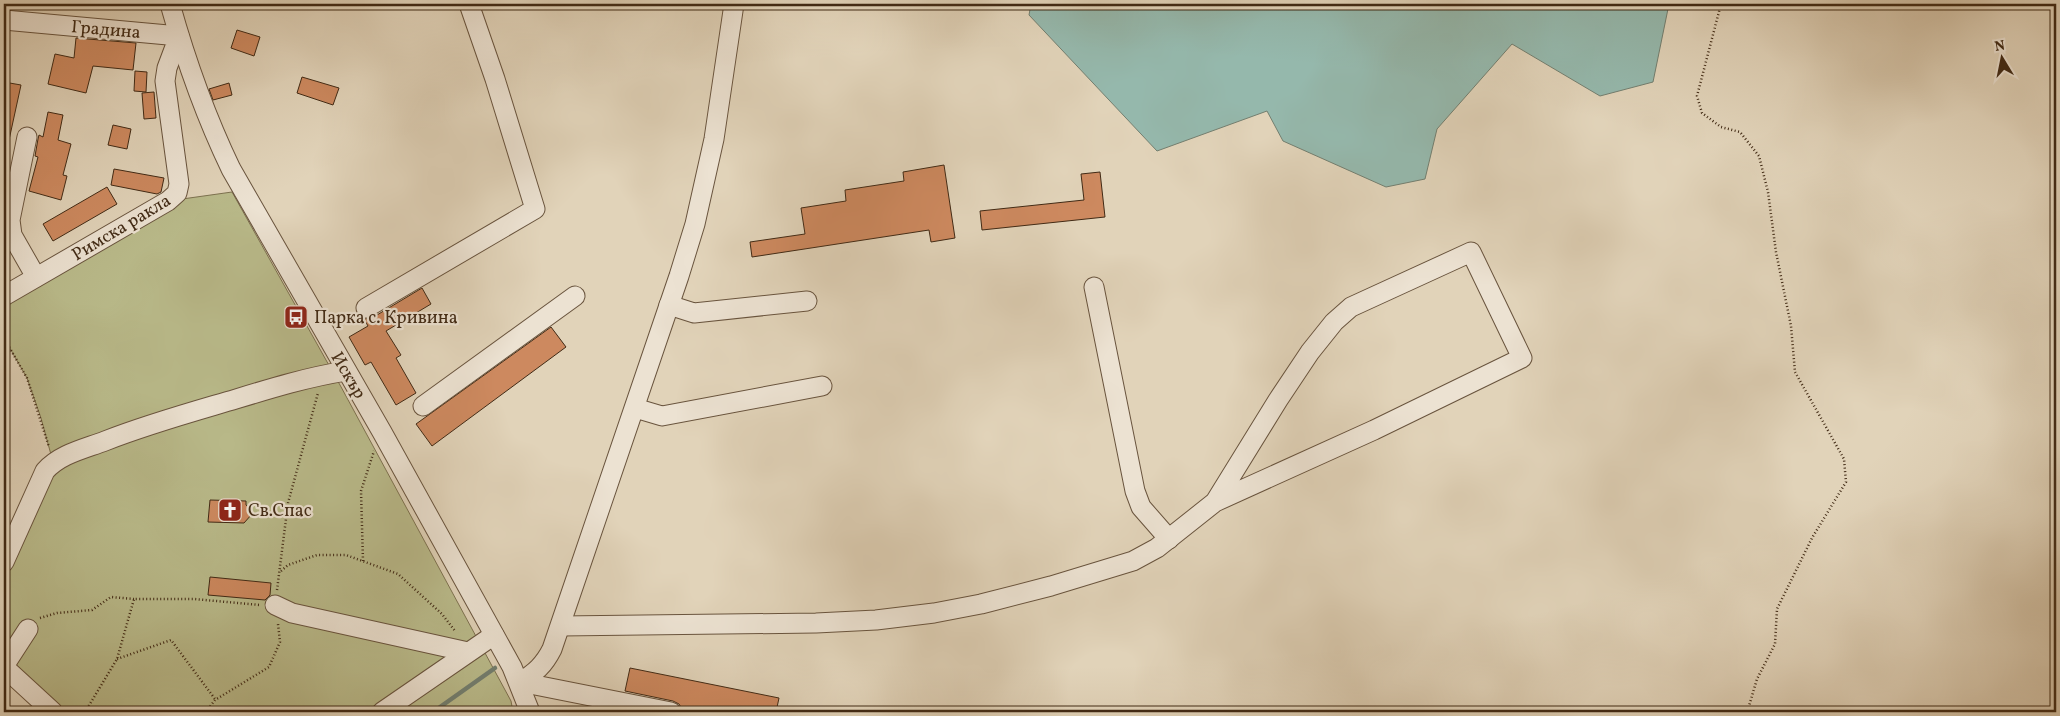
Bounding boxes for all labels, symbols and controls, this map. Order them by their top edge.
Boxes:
street label: Градина [70,15,142,46]
north arrow [1978,32,2028,82]
text: N [1993,36,2007,57]
street label: Римска ракла [67,189,176,268]
bus stop icon: Парка с. Кривина [283,304,309,330]
place label: Парка с. Кривина [314,306,458,331]
street label: Искър [324,348,372,404]
church icon: Св.Спас [217,497,243,523]
place label: Св.Спас [248,499,312,524]

